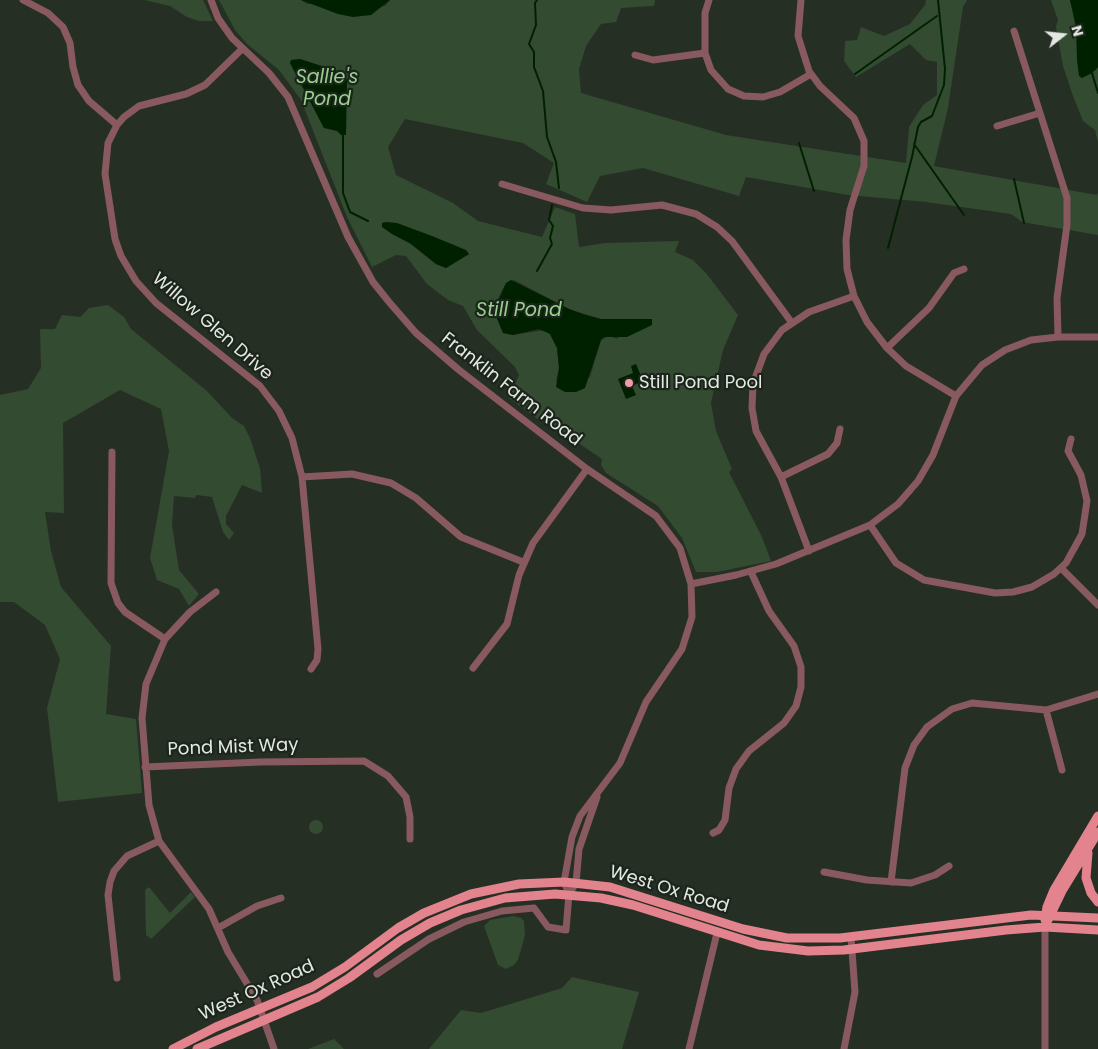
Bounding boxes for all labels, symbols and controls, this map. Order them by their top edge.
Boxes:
north arrow [1038,10,1088,60]
text: N [1066,23,1088,39]
water label: Sallie's Pond [296,67,358,111]
street label: Willow Glen Drive [147,269,277,385]
water label: Still Pond [476,300,562,322]
street label: Franklin Farm Road [437,329,585,451]
place label: Still Pond Pool [639,372,763,394]
marker: Still Pond Pool [623,377,635,389]
street label: Pond Mist Way [167,735,299,761]
street label: West Ox Road [607,862,731,918]
street label: West Ox Road [196,956,318,1026]

